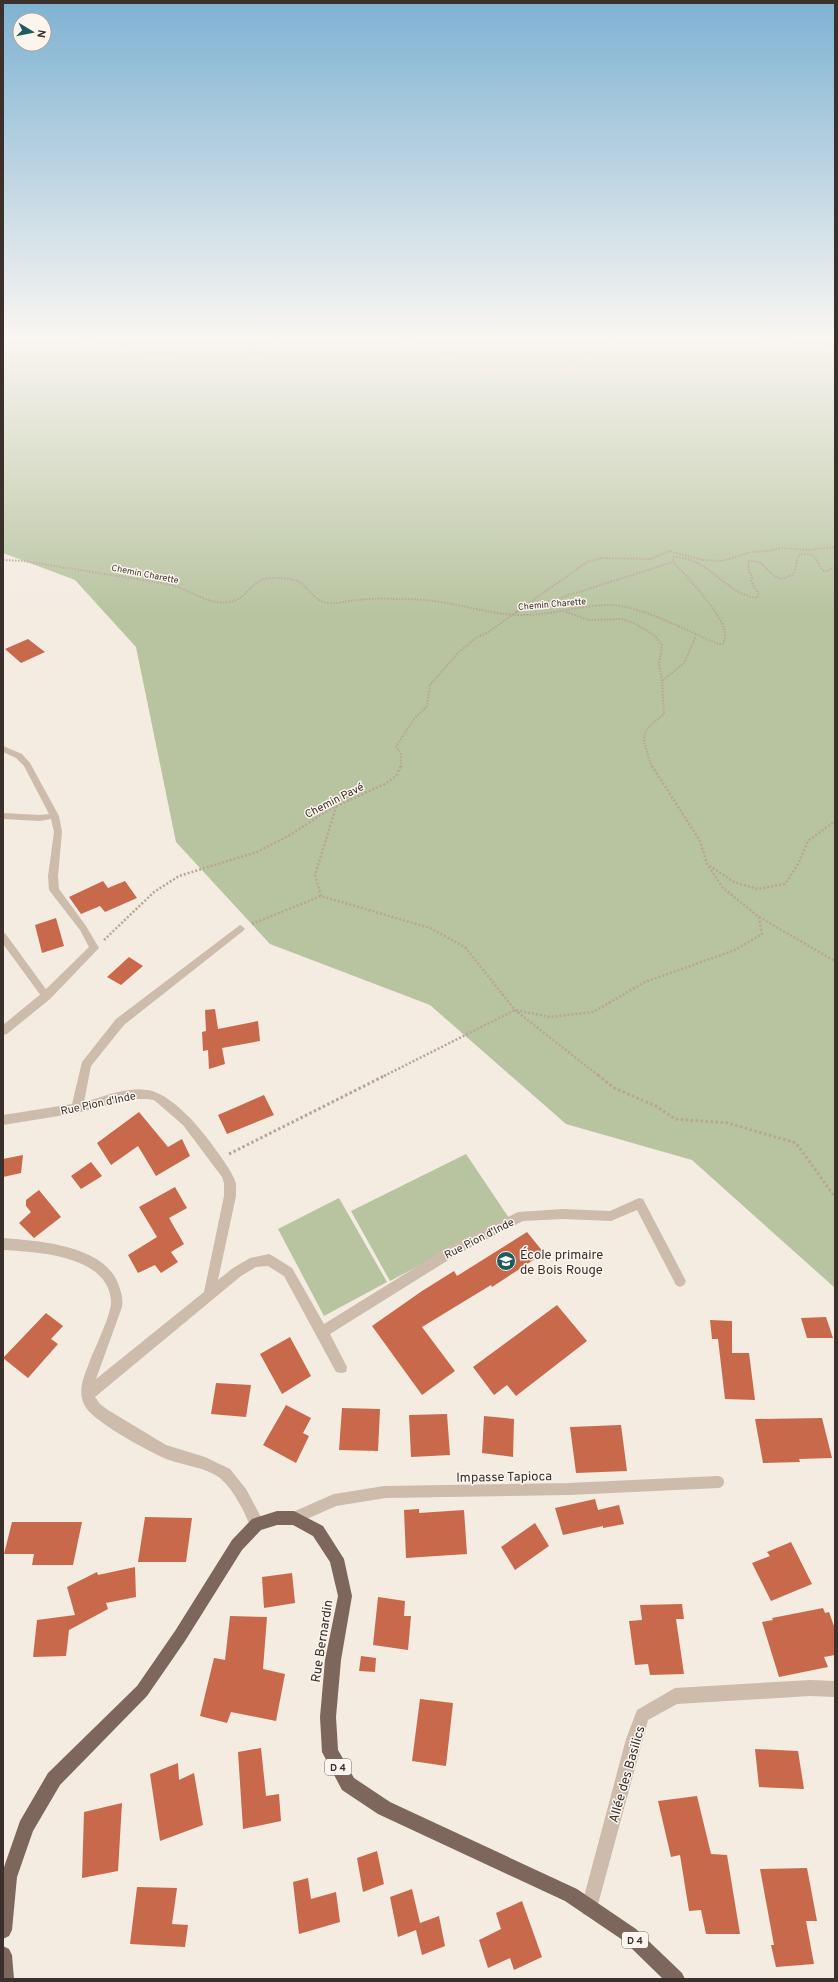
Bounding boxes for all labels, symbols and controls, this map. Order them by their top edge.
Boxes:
north arrow [12,12,52,52]
text: N [33,28,48,39]
street label: Chemin Charette [110,563,180,586]
street label: Chemin Charette [518,596,587,613]
street label: Chemin Pavé [303,780,366,822]
street label: Rue Pion d'Inde [59,1089,137,1119]
street label: Rue Pion d'Inde [442,1215,517,1262]
place label: École primaire de Bois Rouge [520,1246,603,1279]
school or university icon: École primaire de Bois Rouge [495,1250,517,1272]
street label: Impasse Tapioca [456,1469,552,1487]
street label: Rue Bernardin [309,1599,337,1684]
street label: Allée des Basilics [606,1724,649,1825]
road number: D 4 [325,1759,351,1775]
road number: D 4 [622,1932,648,1948]

